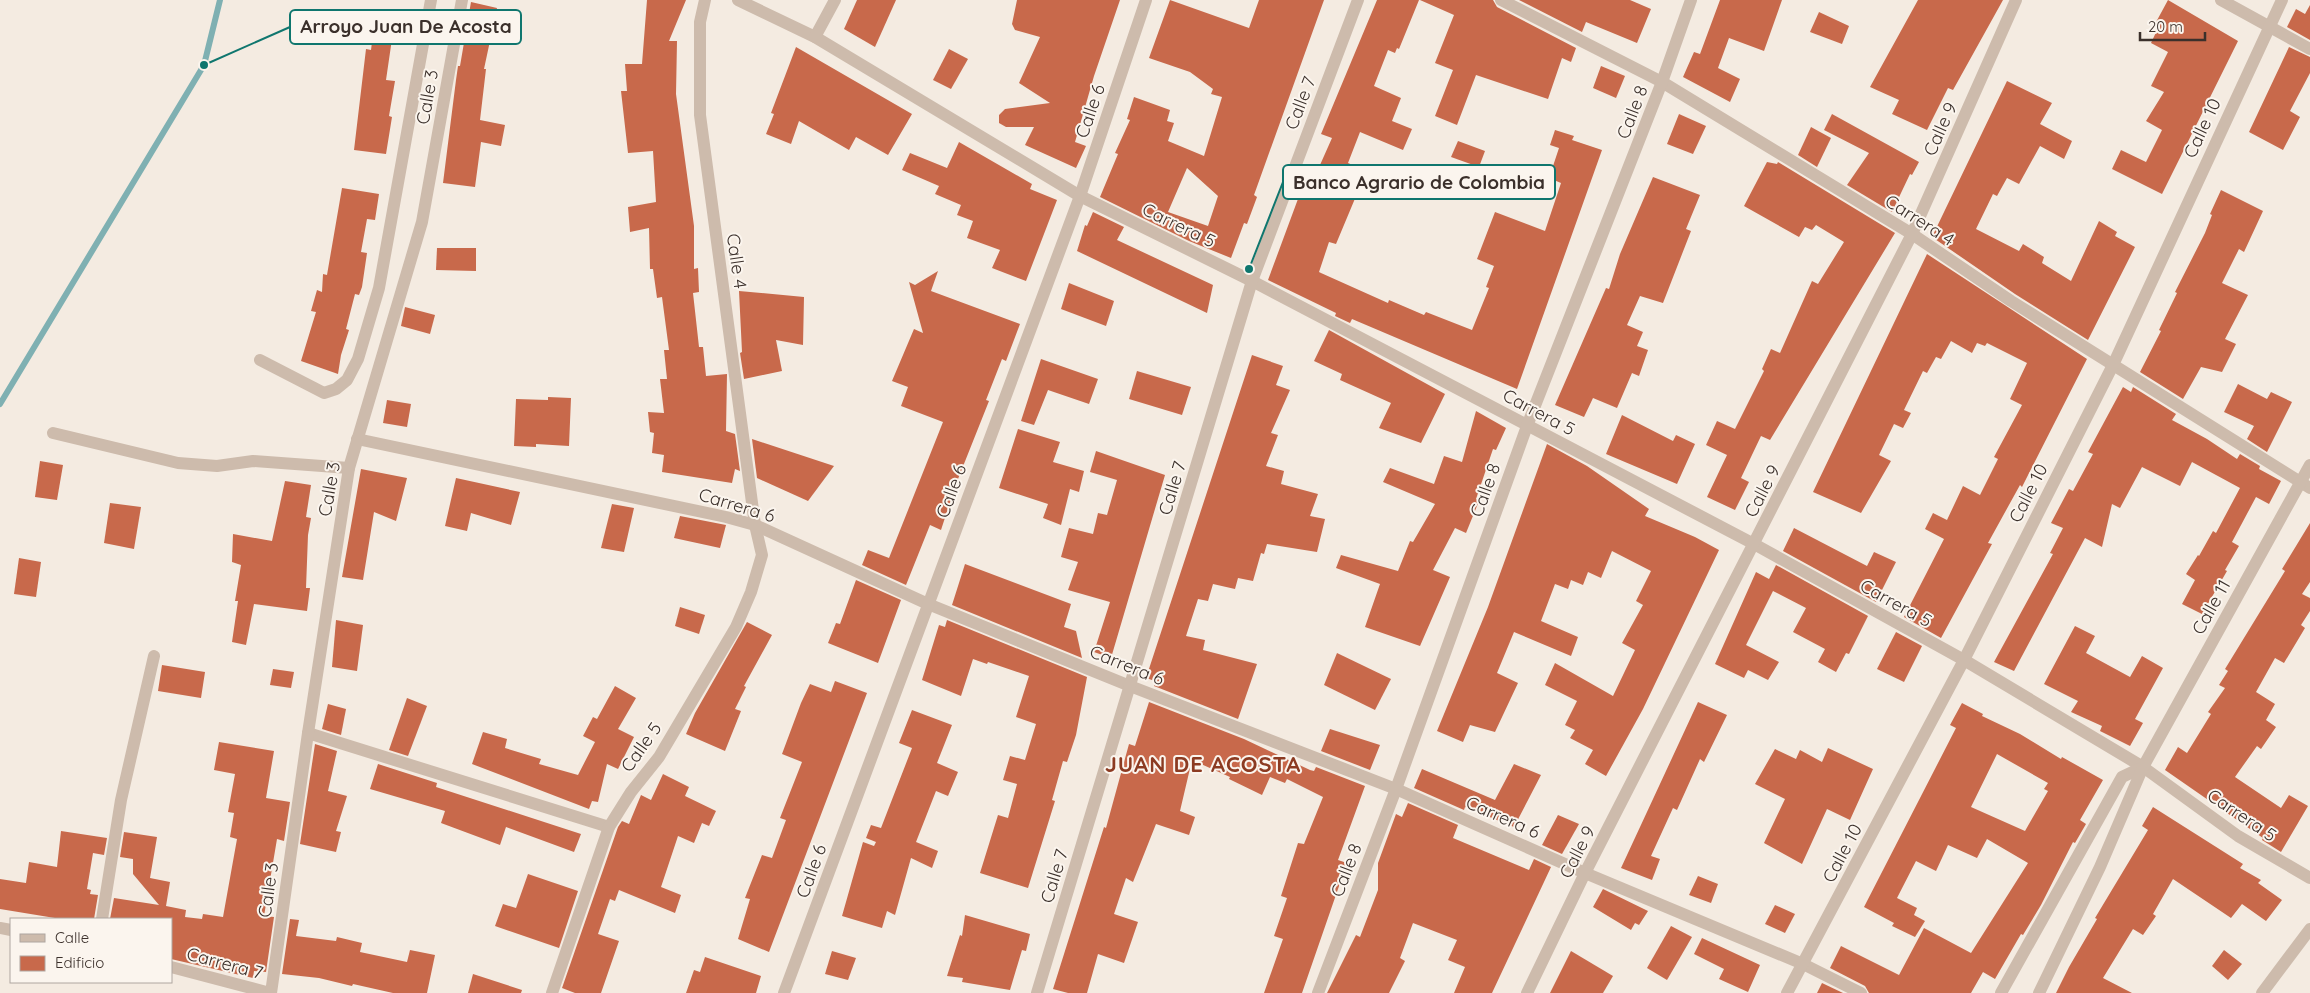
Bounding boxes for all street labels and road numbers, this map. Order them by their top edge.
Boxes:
street label: Calle 3 [411,68,443,126]
street label: Calle 7 [1279,73,1321,133]
street label: Calle 6 [1070,81,1110,141]
street label: Calle 8 [1611,82,1653,142]
street label: Calle 10 [2178,94,2226,162]
street label: Calle 9 [1918,99,1962,159]
street label: Carrera 4 [1881,189,1959,251]
street label: Carrera 5 [1139,197,1219,253]
street label: Calle 4 [722,232,752,290]
street label: Carrera 5 [1499,383,1579,441]
street label: Calle 7 [1153,458,1191,518]
street label: Calle 3 [313,460,345,518]
street label: Calle 8 [1465,460,1505,520]
street label: Calle 10 [2003,460,2053,526]
street label: Calle 6 [931,461,971,521]
street label: Calle 9 [1739,461,1785,521]
street label: Carrera 6 [696,483,778,528]
street label: Carrera 5 [1856,574,1936,632]
street label: Calle 11 [2187,576,2235,638]
street label: Carrera 6 [1086,640,1168,690]
street label: Calle 5 [616,718,666,776]
street label: Carrera 5 [2203,783,2281,847]
street label: Carrera 6 [1462,791,1544,844]
street label: Calle 10 [1817,820,1867,886]
street label: Calle 9 [1554,822,1600,882]
street label: Calle 8 [1325,840,1367,900]
street label: Calle 6 [791,841,831,901]
street label: Calle 7 [1035,846,1073,906]
street label: Calle 3 [253,861,283,919]
street label: Carrera 7 [184,942,266,984]

